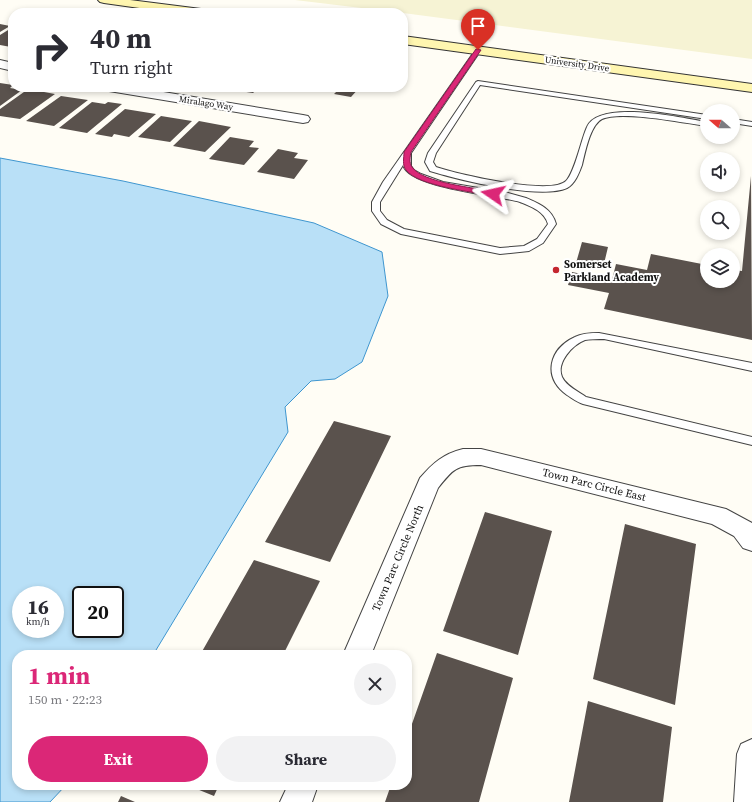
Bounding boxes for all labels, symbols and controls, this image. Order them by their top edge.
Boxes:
pin [461,9,495,50]
icon: arrive [467,15,489,37]
text: 40 m [90,19,152,57]
icon: right [24,24,76,76]
street label: University Drive [544,54,610,75]
text: Turn right [90,55,172,80]
street label: Miralago Way [178,93,234,113]
north arrow [700,104,740,144]
map controls [700,104,740,288]
button: sound [700,152,740,192]
position arrow [472,173,514,215]
button: search [700,200,740,240]
button: layers [700,248,740,288]
place label: Somerset Parkland Academy [564,257,659,285]
marker: Somerset Parkland Academy [551,265,561,275]
street label: Town Parc Circle East [541,465,648,505]
street label: Town Parc Circle North [369,502,427,614]
speed limit sign: 20 [72,586,124,638]
text: 16 [27,593,49,621]
text: km/h [26,615,50,628]
text: 1 min [28,659,90,692]
button: close [354,663,396,705]
text: 150 m · 22:23 [28,691,102,708]
button: Exit [28,736,208,782]
button: Share [216,736,396,782]

